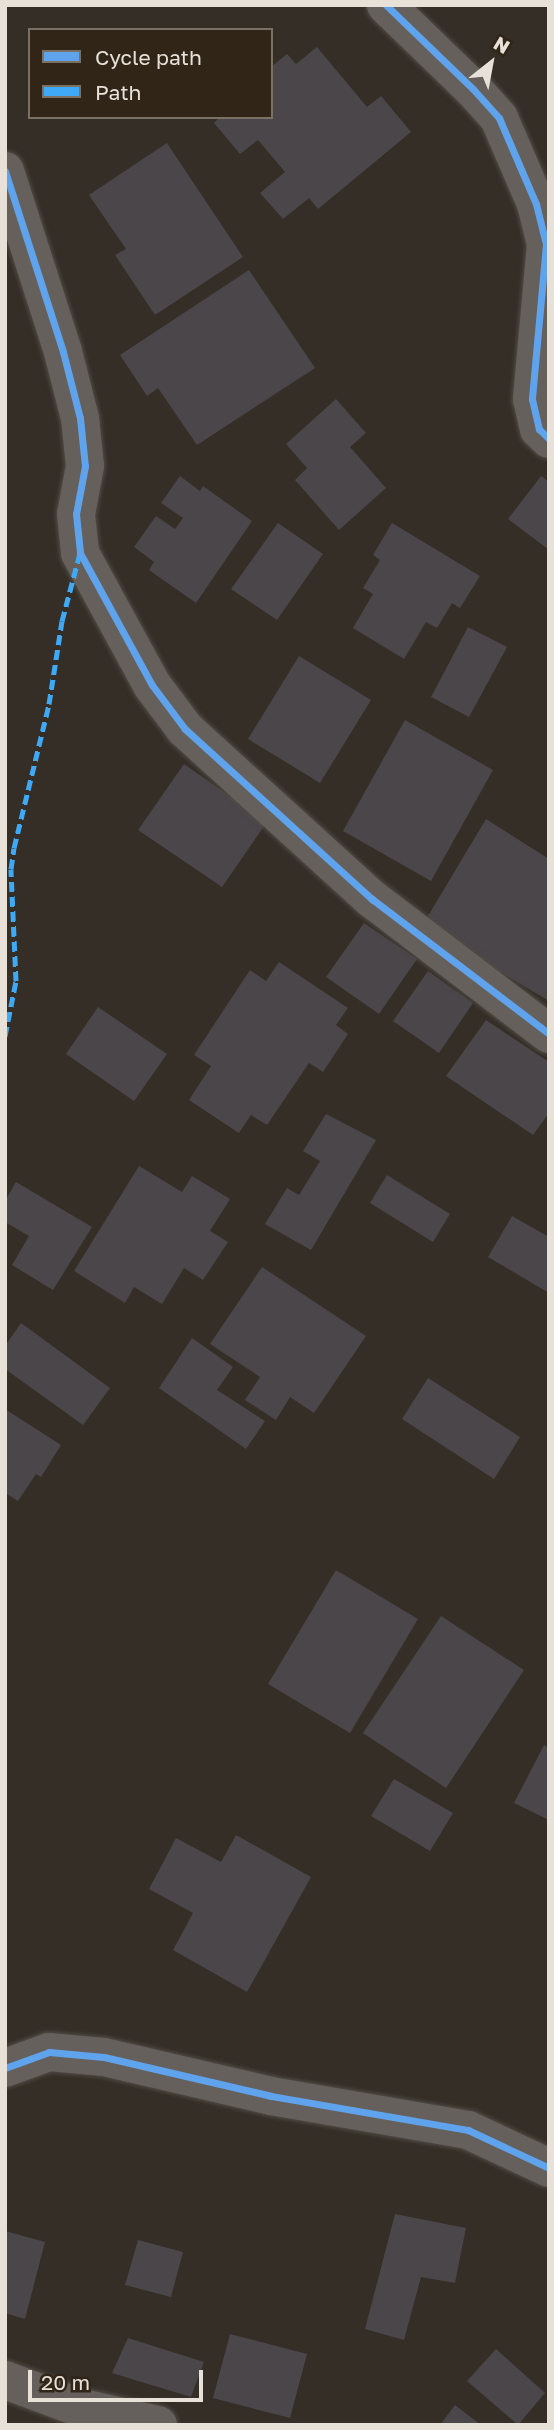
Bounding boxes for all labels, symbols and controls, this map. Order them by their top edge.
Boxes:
legend [28,28,273,119]
north arrow [456,28,526,98]
text: N [490,31,514,58]
text: Cycle path [95,44,202,70]
text: Path [95,79,142,105]
scale bar [32,2356,206,2400]
text: 20 m [41,2369,90,2395]

